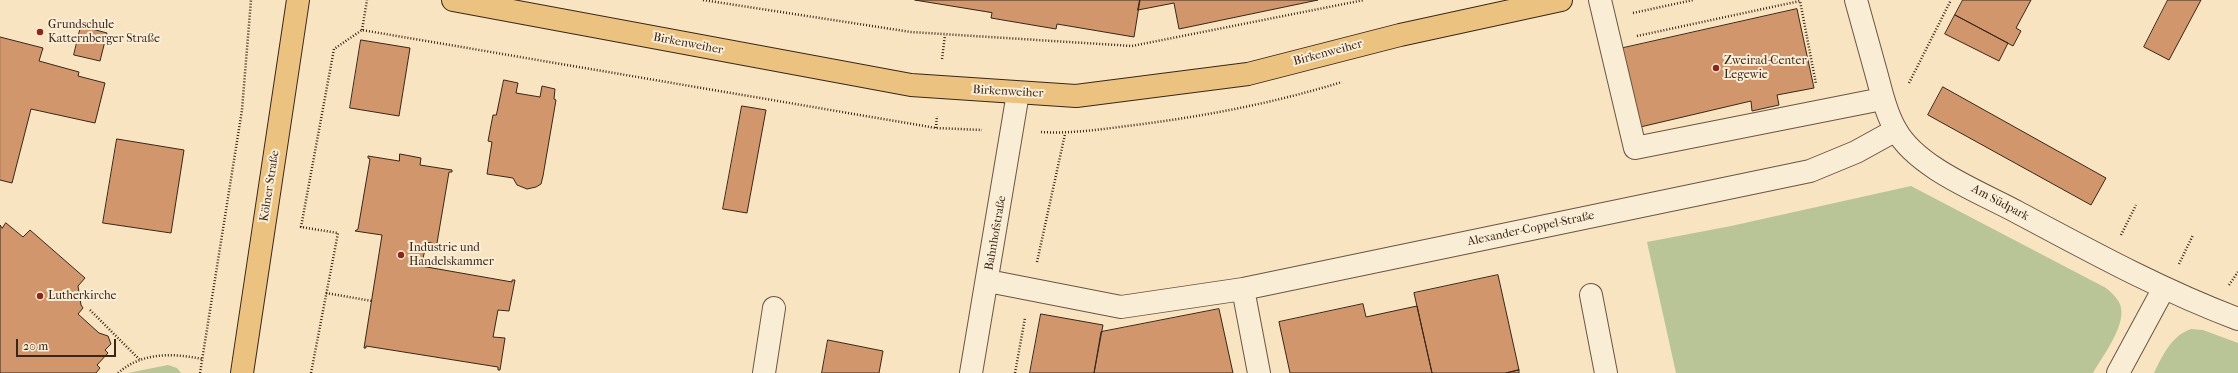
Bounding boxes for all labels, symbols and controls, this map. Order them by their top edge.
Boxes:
place label: Grundschule Katternberger Straße [48,18,160,46]
marker: Grundschule Katternberger Straße [35,27,45,37]
street label: Birkenweiher [652,30,724,58]
street label: Birkenweiher [1292,37,1364,69]
place label: Zweirad-Center Legewie [1724,54,1807,82]
marker: Zweirad-Center Legewie [1711,63,1721,73]
street label: Birkenweiher [972,83,1044,101]
street label: Kölner Straße [257,149,283,223]
street label: Am Südpark [1969,182,2031,224]
street label: Bahnhofstraße [982,195,1010,271]
street label: Alexander-Coppel-Straße [1466,209,1596,249]
place label: Industrie und Handelskammer [409,241,494,269]
marker: Industrie und Handelskammer [396,250,406,260]
place label: Lutherkirche [48,289,117,303]
marker: Lutherkirche [35,291,45,301]
scale bar [18,331,118,357]
text: 20 m [23,339,48,353]

